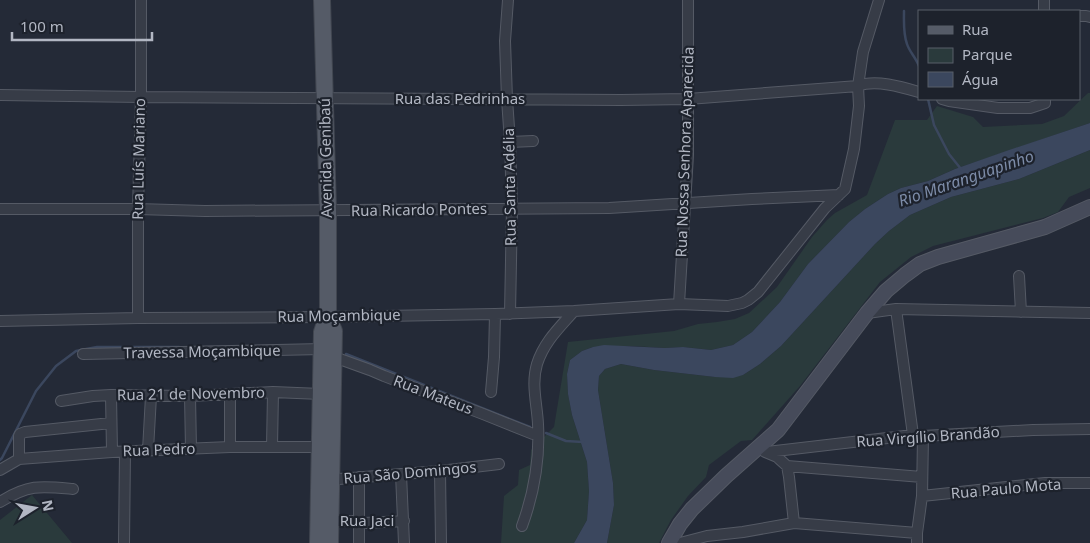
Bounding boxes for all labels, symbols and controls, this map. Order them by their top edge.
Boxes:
scale bar [12,10,152,42]
legend [918,10,1080,100]
text: 100 m [20,16,64,36]
text: Rua [962,19,989,39]
text: Parque [962,44,1012,64]
street label: Rua Nossa Senhora Aparecida [670,46,698,258]
text: Água [962,69,999,89]
street label: Rua das Pedrinhas [395,88,525,108]
street label: Rua Luís Mariano [127,98,149,220]
street label: Avenida Genibaú [314,98,336,218]
street label: Rua Santa Adélia [498,128,520,246]
water label: Rio Maranguapinho [895,144,1037,212]
street label: Rua Ricardo Pontes [351,198,487,220]
street label: Rua Moçambique [277,304,401,326]
street label: Travessa Moçambique [123,340,281,362]
street label: Rua Mateus [391,370,476,418]
street label: Rua 21 de Novembro [117,382,265,404]
street label: Rua Virgílio Brandão [856,421,1000,451]
street label: Rua Pedro [122,438,196,460]
street label: Rua São Domingos [343,456,477,488]
street label: Rua Paulo Mota [950,473,1062,503]
north arrow [10,483,60,533]
text: N [38,498,59,513]
street label: Rua Jaci [340,510,394,530]

